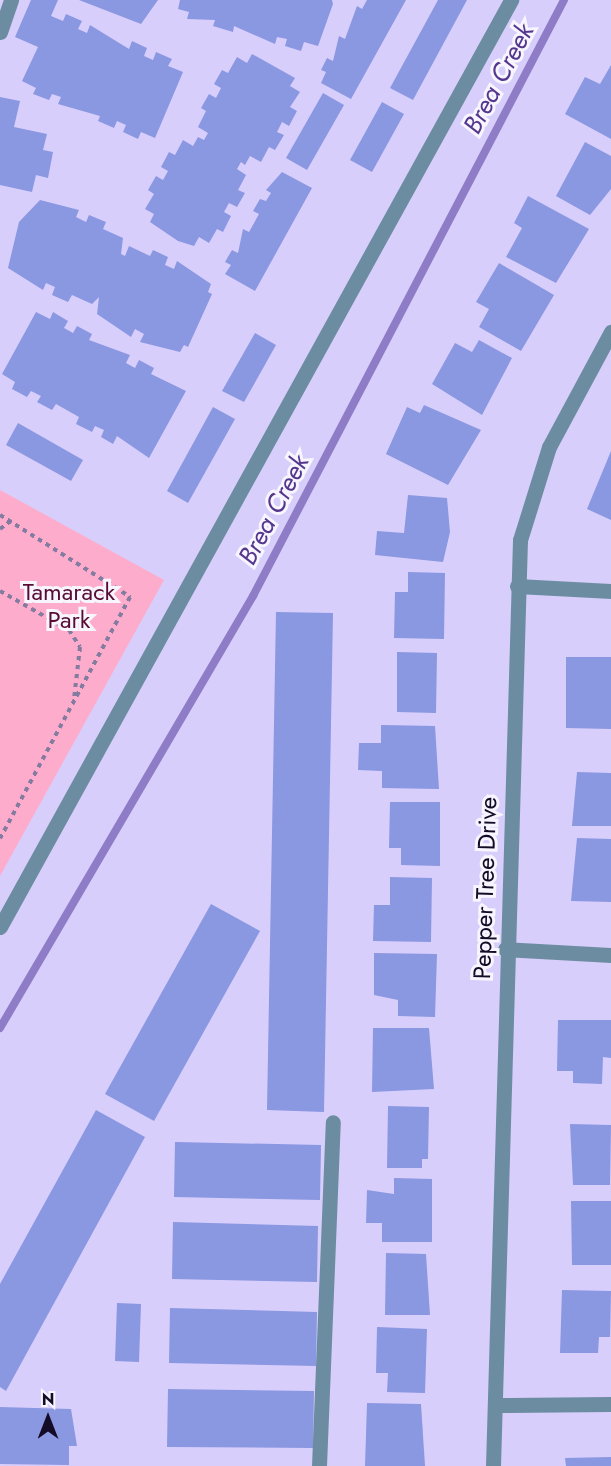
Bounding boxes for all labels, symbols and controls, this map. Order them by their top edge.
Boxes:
water label: Brea Creek [457,19,541,139]
water label: Brea Creek [232,450,316,570]
park label: Tamarack Park [23,578,115,634]
street label: Pepper Tree Drive [467,796,503,980]
north arrow [18,1388,78,1448]
text: N [42,1388,54,1411]

